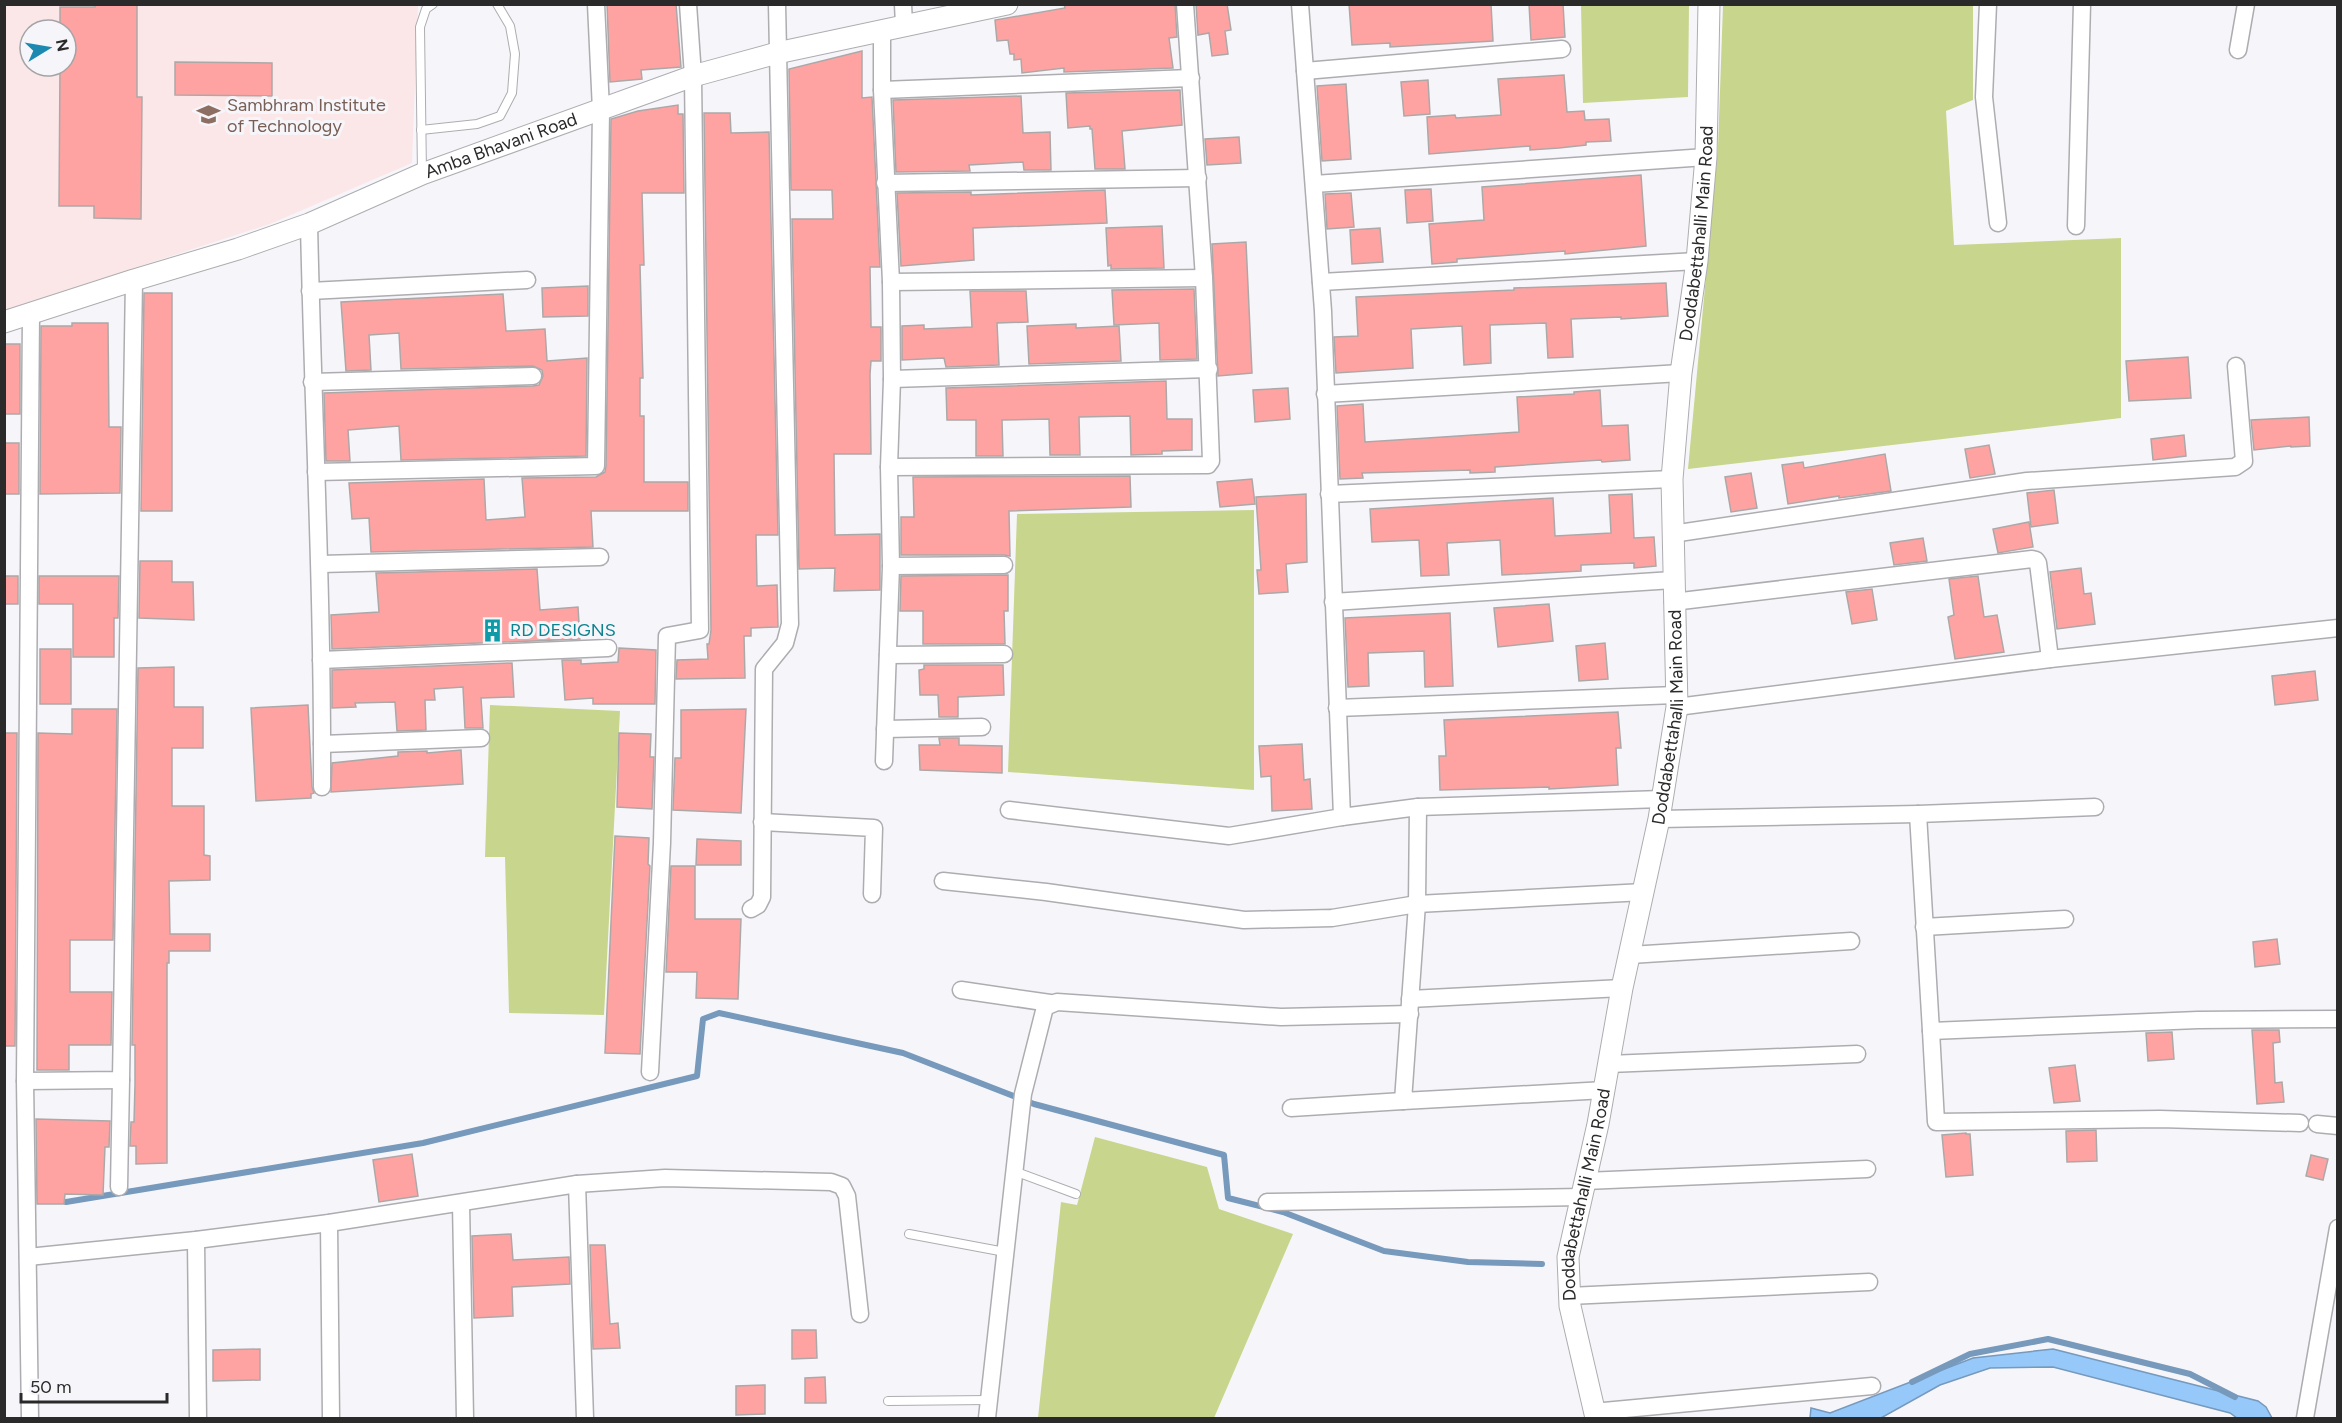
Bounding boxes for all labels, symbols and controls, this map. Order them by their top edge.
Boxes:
north arrow [18,18,78,78]
text: N [52,37,73,53]
place label: Sambhram Institute of Technology [227,94,386,137]
school or university icon: Sambhram Institute of Technology [196,102,222,128]
street label: Amba Bhavani Road [422,108,580,183]
street label: Doddabettahalli Main Road [1675,125,1718,343]
street label: Doddabettahalli Main Road [1647,609,1688,826]
building icon: RD DESIGNS [479,617,505,643]
place label: RD DESIGNS [510,619,616,641]
street label: Doddabettahalli Main Road [1557,1087,1615,1302]
scale bar [21,1366,166,1404]
text: 50 m [30,1376,72,1398]

